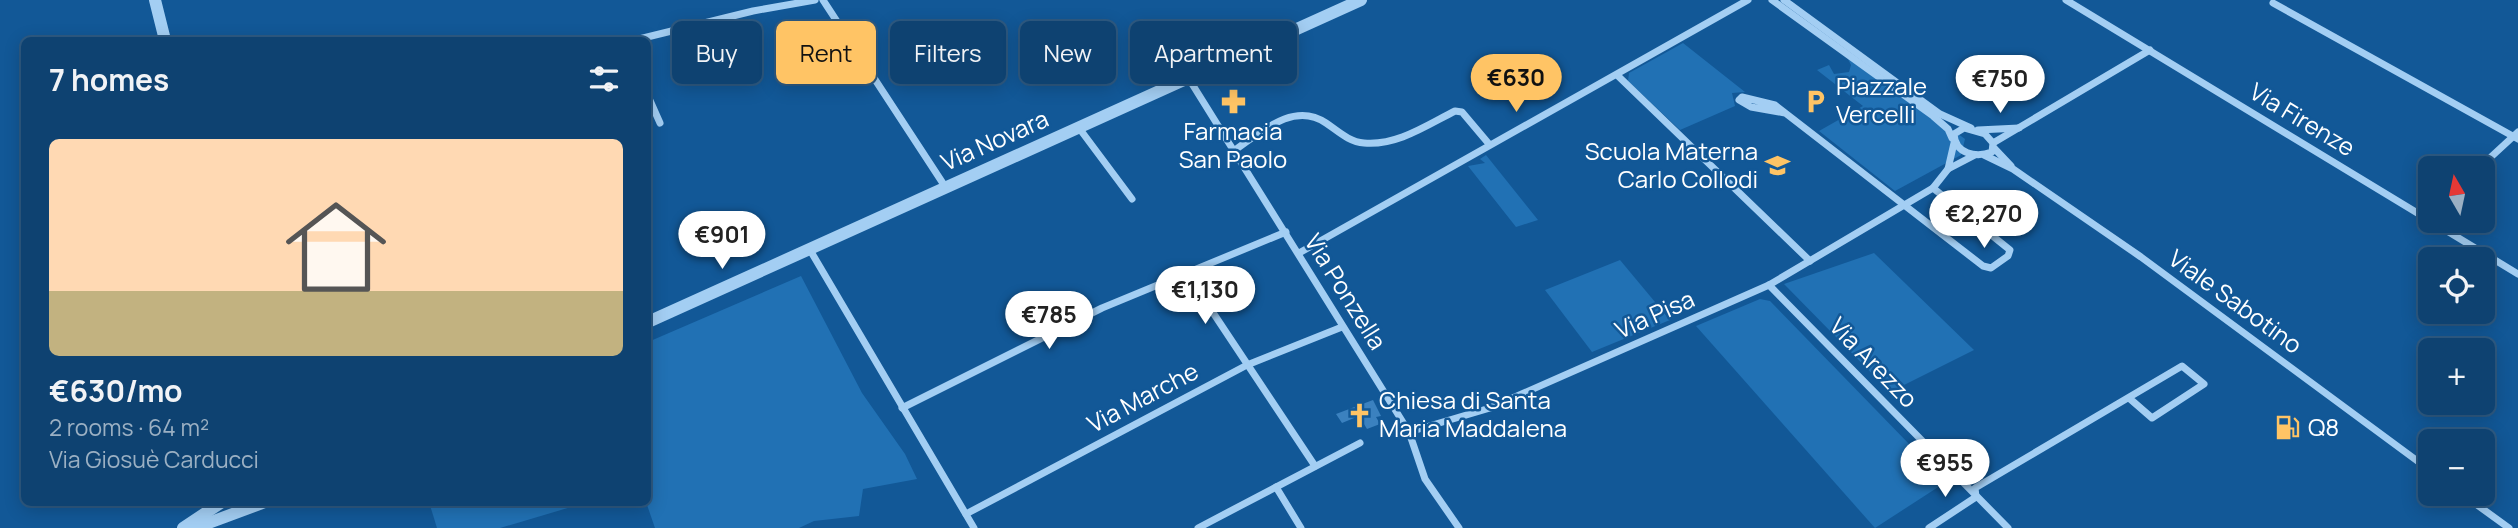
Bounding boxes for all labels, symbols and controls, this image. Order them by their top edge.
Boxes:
chip: Buy [672,21,762,84]
chip: Rent [776,21,876,84]
chip: Filters [890,21,1006,84]
chip: New [1020,21,1116,84]
chip: Apartment [1130,21,1297,84]
pin: €630 [1475,54,1557,114]
pin: €750 [1959,55,2041,115]
text: 7 homes [49,59,169,100]
icon: filters [585,60,623,98]
text: €630 [1487,61,1545,93]
text: €750 [1972,62,2028,94]
place label: Piazzale Vercelli [1836,69,1927,130]
street label: Via Firenze [2244,74,2362,163]
pharmacy icon: Farmacia San Paolo [1219,87,1247,115]
parking icon: Piazzale Vercelli [1802,87,1830,115]
street label: Via Novara [936,101,1053,178]
place label: Farmacia San Paolo [1179,114,1287,175]
place label: Scuola Materna Carlo Collodi [1585,134,1758,195]
school or university icon: Scuola Materna Carlo Collodi [1764,152,1792,180]
north arrow [2418,156,2496,233]
map controls [2418,156,2495,506]
icon: home [273,184,399,310]
pin: €2,270 [1927,190,2041,250]
text: €2,270 [1945,197,2023,229]
pin: €901 [681,212,763,271]
text: €901 [694,218,750,250]
street label: Via Ponzella [1298,227,1395,355]
street label: Viale Sabotino [2162,241,2309,360]
button: locate [2418,247,2495,324]
pin: €1,130 [1148,266,1262,326]
text: €1,130 [1171,273,1239,305]
street label: Via Pisa [1609,282,1699,346]
pin: €785 [1008,292,1090,351]
text: €785 [1021,298,1077,330]
street label: Via Arezzo [1823,309,1926,414]
button: + [2418,338,2495,415]
street label: Via Marche [1081,354,1204,440]
text: €630/mo [49,370,183,411]
place label: Chiesa di Santa Maria Maddalena [1379,383,1567,444]
church icon: Chiesa di Santa Maria Maddalena [1345,401,1373,429]
place label: Q8 [2308,410,2339,443]
text: 2 rooms · 64 m² [49,411,209,443]
fuel station icon: Q8 [2274,414,2302,442]
button: − [2418,429,2495,506]
pin: €955 [1904,440,1986,499]
text: Via Giosuè Carducci [49,443,259,475]
text: €955 [1917,446,1973,478]

